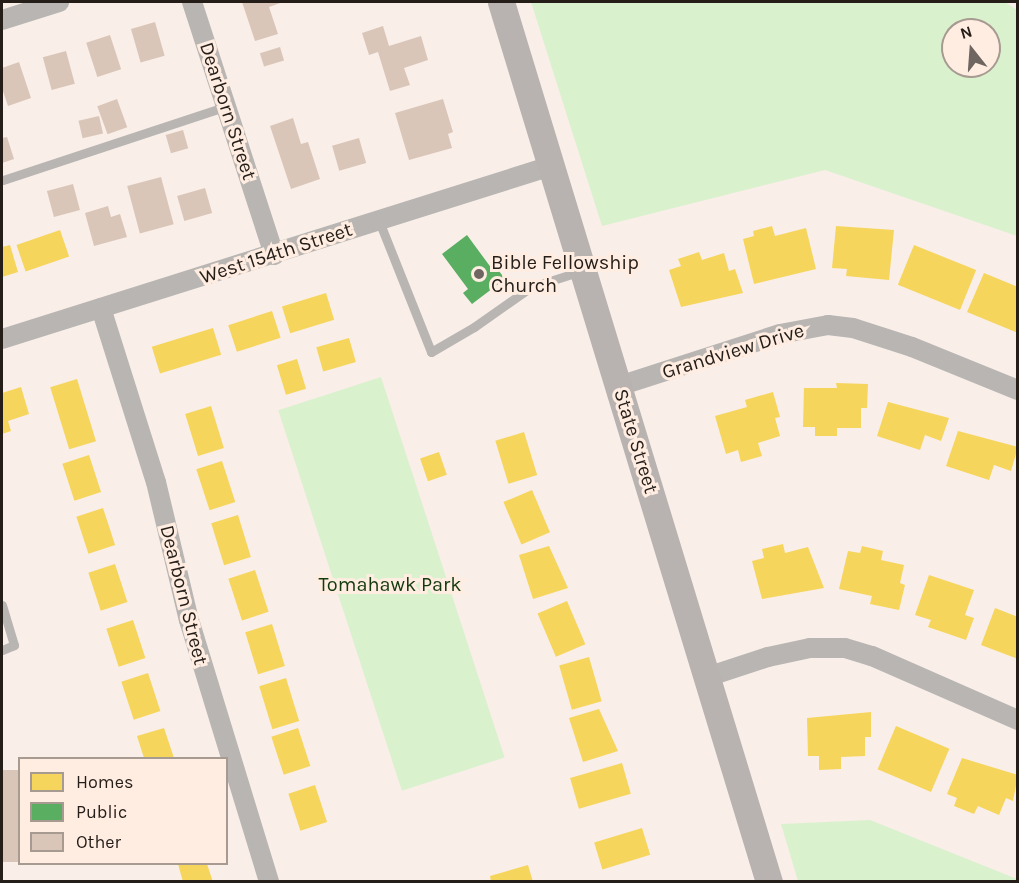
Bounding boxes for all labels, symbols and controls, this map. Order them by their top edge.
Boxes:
north arrow [941,18,1001,78]
text: N [958,21,974,43]
street label: Dearborn Street [194,39,262,183]
street label: West 154th Street [197,217,355,289]
place label: Bible Fellowship Church [491,250,639,297]
marker: Bible Fellowship Church [472,267,486,281]
street label: Grandview Drive [659,318,807,384]
street label: State Street [609,386,663,496]
street label: Dearborn Street [155,523,213,667]
park label: Tomahawk Park [318,572,462,596]
legend [18,757,228,865]
text: Homes [76,771,133,793]
text: Public [76,801,127,823]
text: Other [76,831,121,853]

